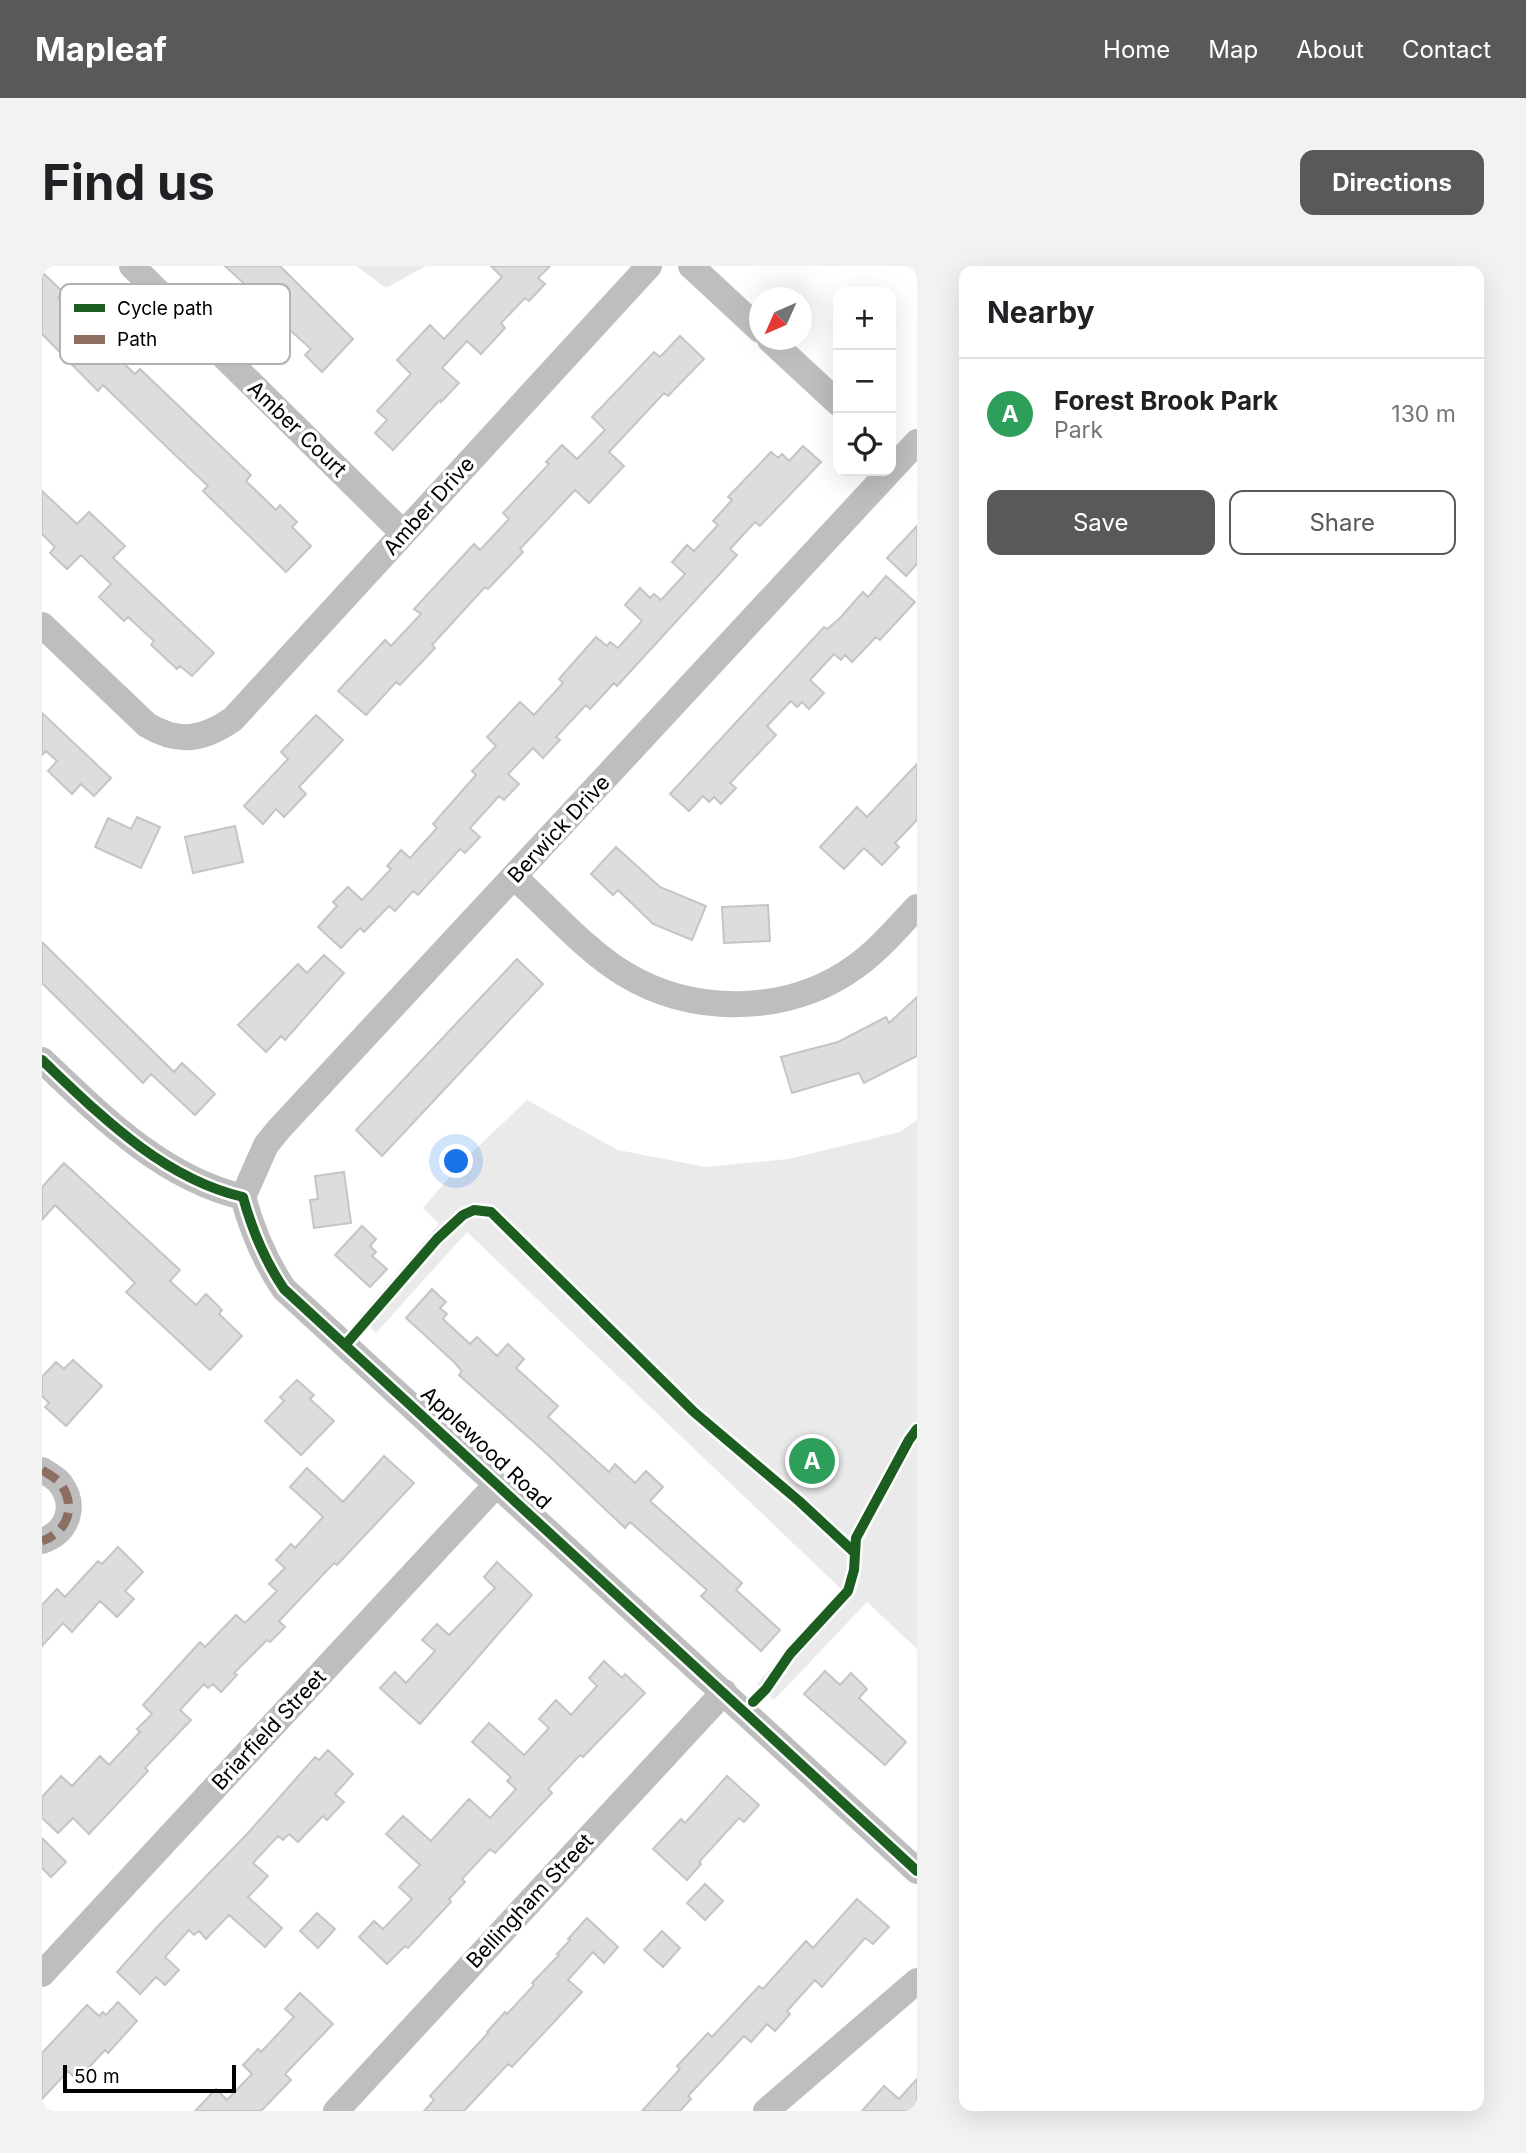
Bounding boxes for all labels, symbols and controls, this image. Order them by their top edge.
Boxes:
text: Mapleaf [35,29,167,69]
text: Home [1103,35,1170,64]
text: Map [1208,35,1258,64]
text: About [1296,35,1364,64]
text: Contact [1402,35,1491,64]
button: Directions [1300,150,1484,215]
text: Find us [42,153,215,212]
legend [60,284,290,364]
north arrow [749,287,812,350]
map controls [833,287,896,476]
button: + [833,287,896,350]
text: Nearby [987,294,1095,330]
text: Cycle path [117,297,213,320]
text: Path [117,328,157,351]
button: − [833,350,896,413]
street label: Amber Court [243,375,352,482]
text: Forest Brook Park [1054,385,1278,416]
text: A [1001,400,1019,428]
text: 130 m [1391,400,1456,428]
button: locate [833,413,896,476]
text: Park [1054,416,1103,444]
street label: Amber Drive [378,451,479,560]
button: Save [987,490,1215,555]
button: Share [1229,490,1456,555]
street label: Berwick Drive [502,770,615,888]
your location [439,1144,473,1178]
street label: Applewood Road [416,1381,557,1514]
pin: A [789,1435,835,1487]
street label: Briarfield Street [207,1664,331,1795]
street label: Bellingham Street [461,1828,598,1973]
scale bar [63,2062,236,2094]
text: 50 m [74,2065,120,2088]

